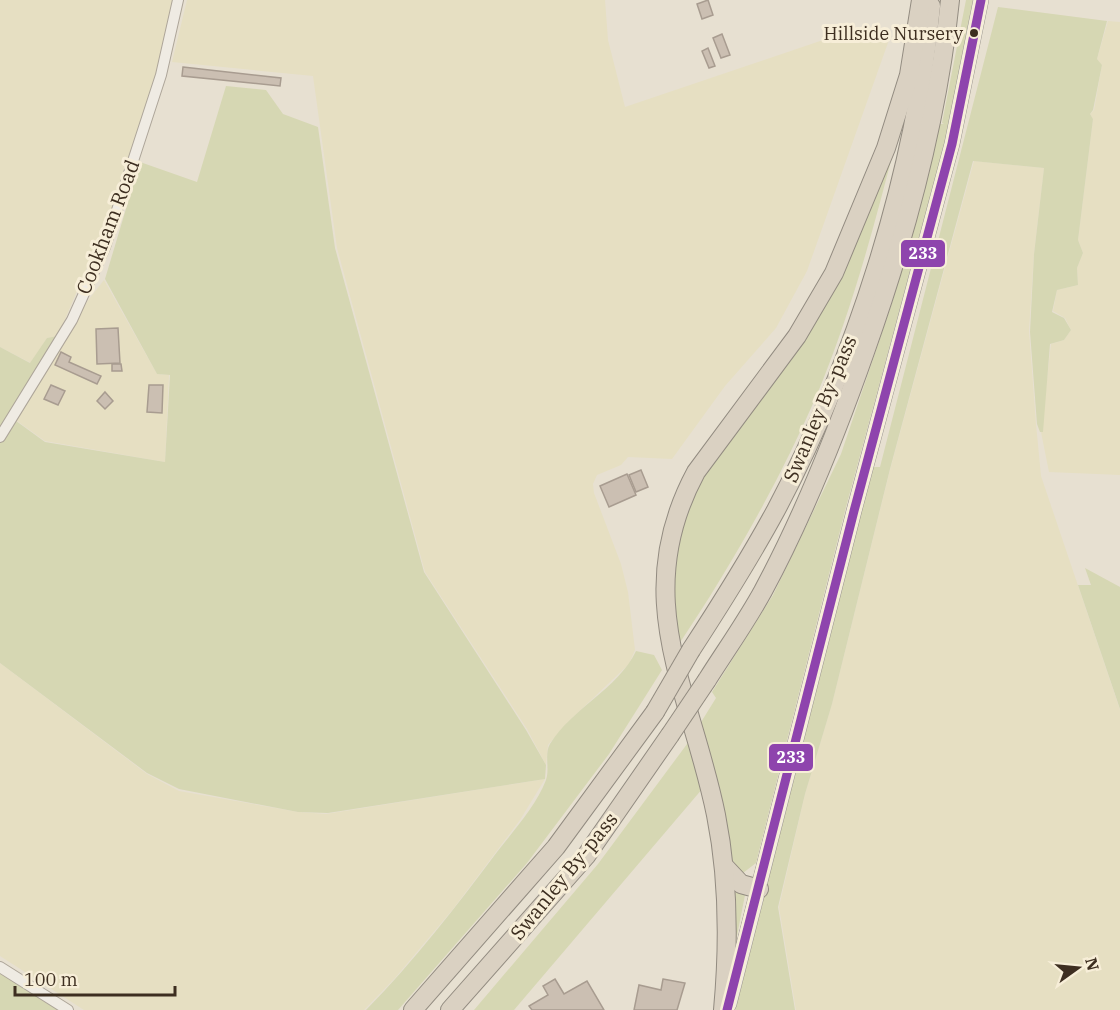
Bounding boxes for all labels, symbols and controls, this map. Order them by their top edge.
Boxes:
place label: Hillside Nursery [823,22,963,45]
marker: Hillside Nursery [968,27,980,39]
street label: Cookham Road [69,156,146,298]
line badge: 233 [900,239,946,268]
text: 233 [909,243,937,263]
street label: Swanley By-pass [776,331,863,486]
line badge: 233 [768,743,814,772]
text: 233 [777,747,805,767]
street label: Swanley By-pass [504,806,624,945]
north arrow [1048,938,1108,998]
text: N [1081,955,1104,973]
scale bar [15,959,176,997]
text: 100 m [24,968,78,991]

